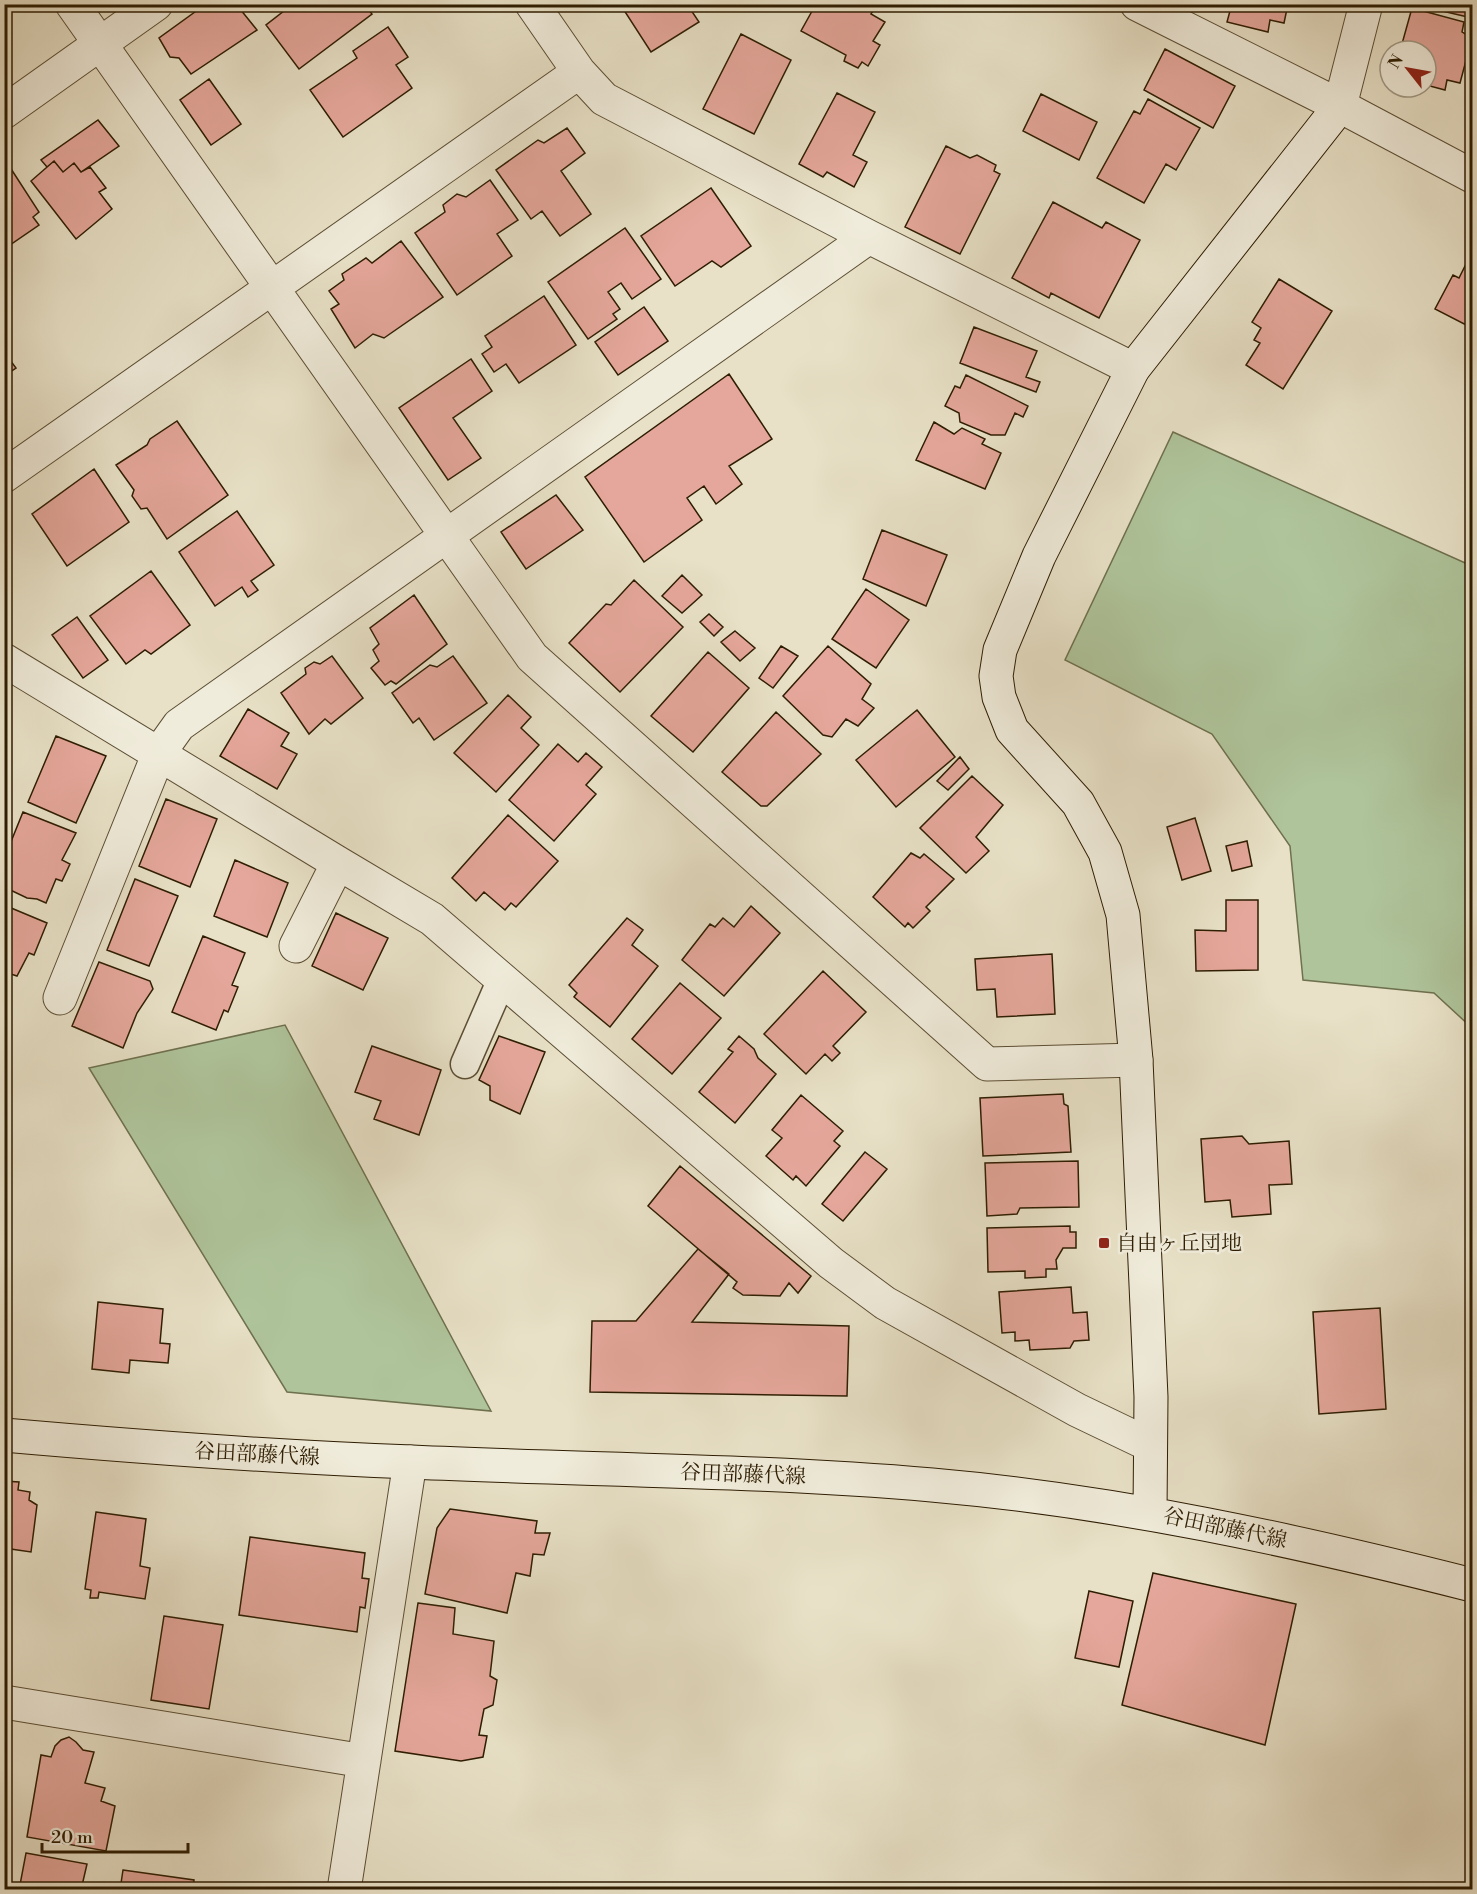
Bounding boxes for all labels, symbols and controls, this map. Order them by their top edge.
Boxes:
north arrow [1378,39,1438,99]
text: N [1384,51,1408,72]
place label: 自由ヶ丘団地 [1116,1231,1242,1257]
marker: 自由ヶ丘団地 [1097,1236,1111,1250]
street label: 谷田部藤代線 [193,1439,321,1471]
street label: 谷田部藤代線 [680,1460,806,1490]
street label: 谷田部藤代線 [1160,1503,1289,1555]
scale bar [42,1816,188,1854]
text: 20 m [51,1826,93,1849]

